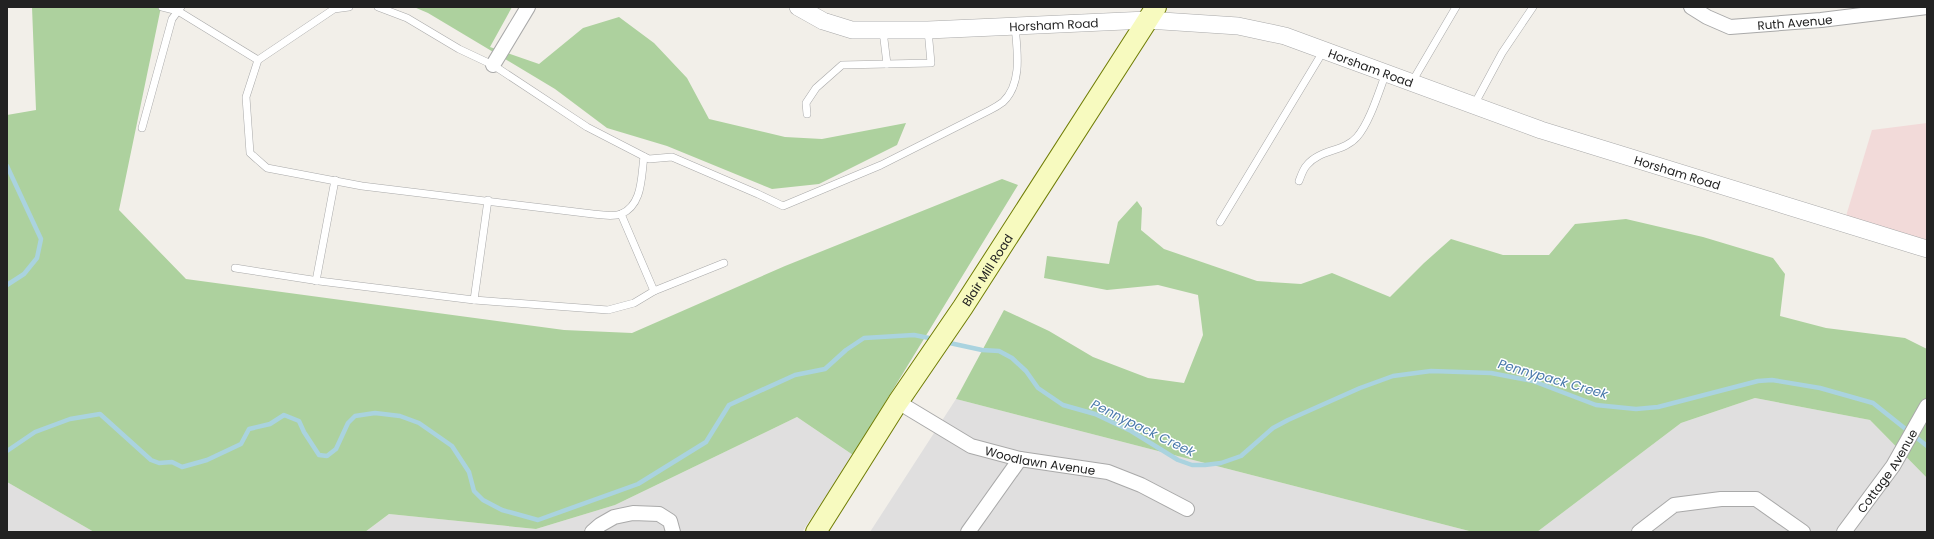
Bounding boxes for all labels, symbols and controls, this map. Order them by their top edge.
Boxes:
street label: Ruth Avenue [1757,10,1833,33]
street label: Horsham Road [1009,14,1099,35]
street label: Horsham Road [1326,44,1416,91]
street label: Horsham Road [1632,151,1723,193]
street label: Blair Mill Road [957,230,1016,309]
water label: Pennypack Creek [1496,354,1611,404]
water label: Pennypack Creek [1088,395,1199,462]
street label: Cottage Avenue [1853,426,1921,516]
street label: Woodlawn Avenue [983,442,1097,479]

